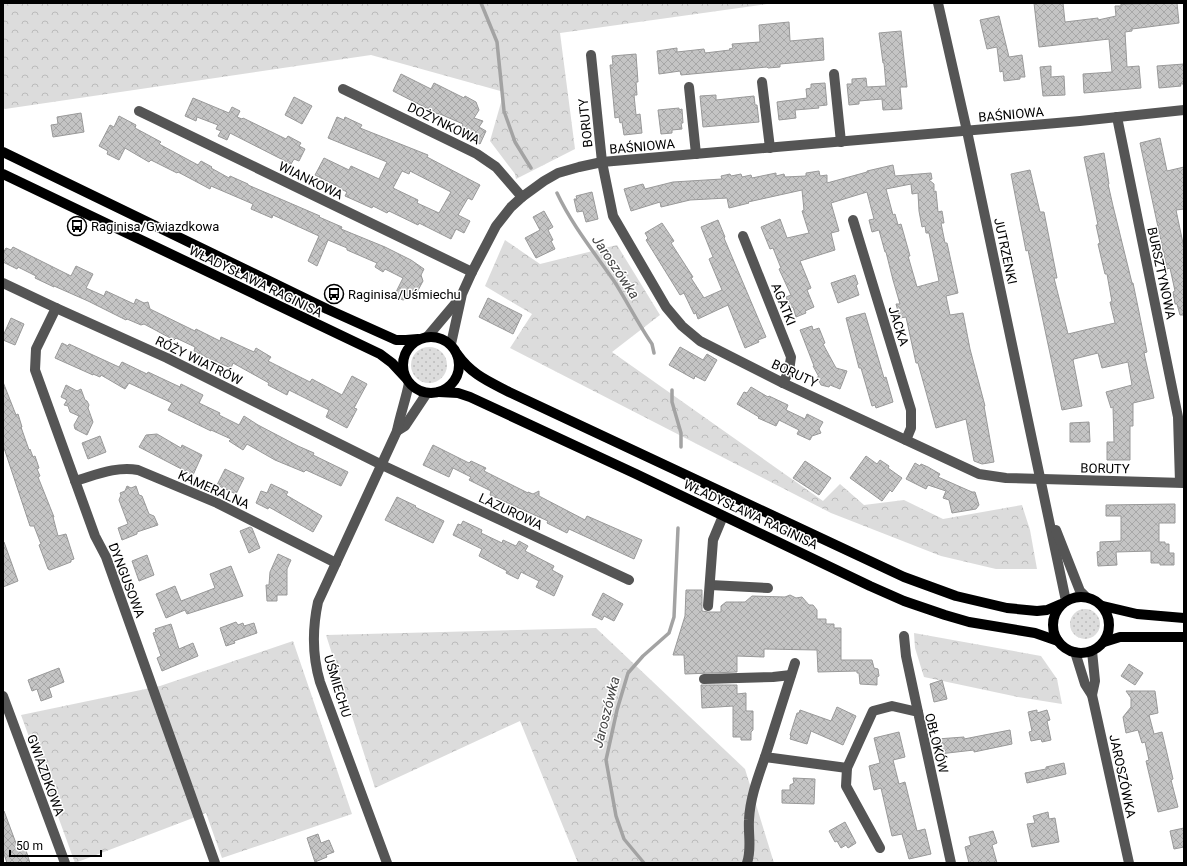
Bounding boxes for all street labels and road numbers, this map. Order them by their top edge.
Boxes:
street label: BORUTY [575,98,596,148]
street label: DOŻYNKOWA [405,99,483,148]
street label: BAŚNIOWA [978,104,1045,125]
street label: BAŚNIOWA [609,136,676,157]
street label: WIANKOWA [276,158,346,203]
street label: JUTRZENKI [991,217,1020,286]
street label: BURSZTYNOWA [1144,226,1179,321]
street label: WŁADYSŁAWA RAGINISA [187,243,325,321]
street label: AGATKI [768,281,799,328]
street label: JACKA [885,305,912,348]
street label: RÓŻY WIATRÓW [153,333,245,388]
street label: BORUTY [769,356,820,391]
street label: BORUTY [1080,461,1130,476]
street label: KAMERALNA [176,467,252,512]
street label: WŁADYSŁAWA RAGINISA [681,477,821,552]
street label: LAZUROWA [477,490,545,533]
street label: DYNGUSOWA [105,541,148,620]
street label: UŚMIECHU [321,653,354,719]
street label: OBŁOKÓW [922,712,951,775]
street label: GWIAZDKOWA [24,732,67,818]
street label: JAROSZÓWKA [1106,733,1139,820]

